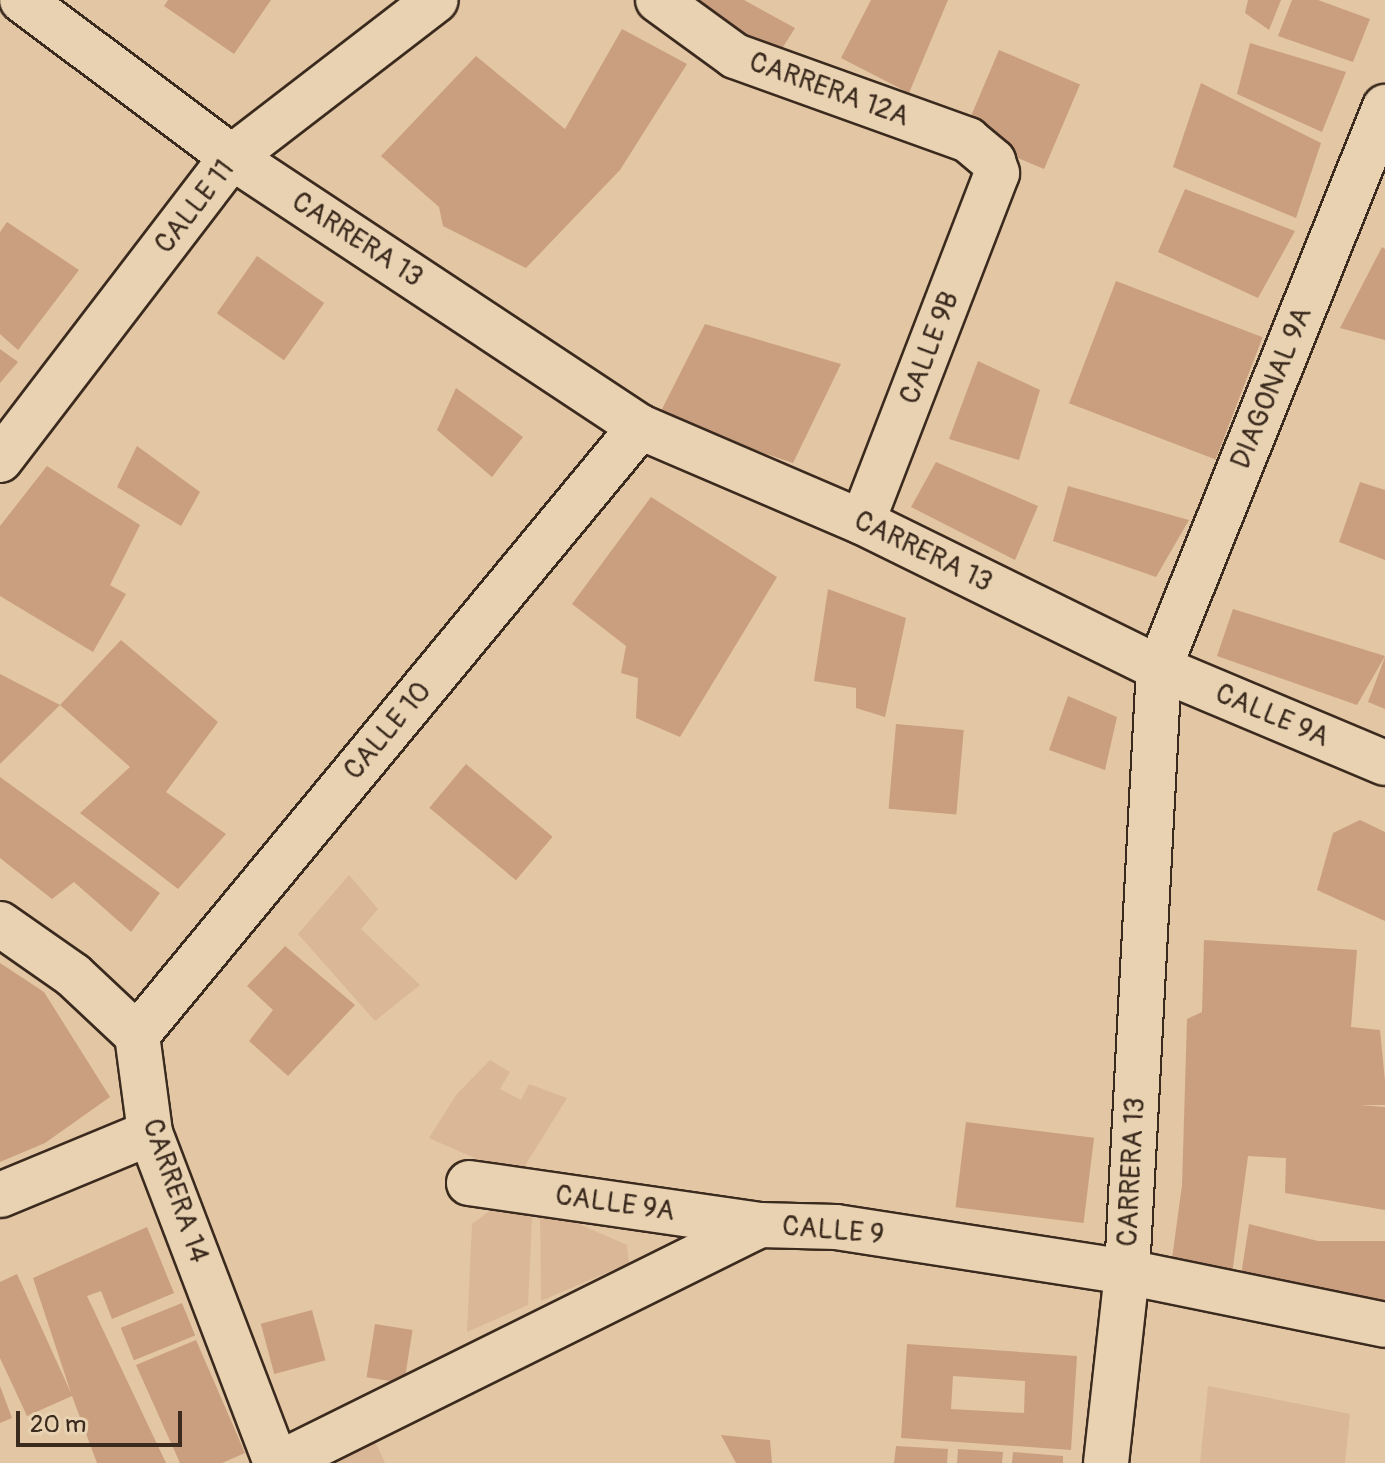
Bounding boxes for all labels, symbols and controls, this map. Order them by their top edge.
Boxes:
street label: CARRERA 12A [744,46,914,134]
street label: CALLE 11 [148,153,242,261]
street label: CARRERA 13 [285,185,429,295]
street label: CALLE 9B [893,287,967,409]
street label: DIAGONAL 9A [1224,302,1320,474]
street label: CARRERA 13 [848,504,998,600]
street label: CALLE 10 [337,675,439,787]
street label: CALLE 9A [1210,677,1334,755]
street label: CARRERA 13 [1111,1096,1153,1248]
street label: CARRERA 14 [135,1115,215,1267]
street label: CALLE 9A [553,1179,677,1229]
street label: CALLE 9 [781,1210,885,1252]
scale bar [20,1395,186,1445]
text: 20 m [30,1410,86,1439]

